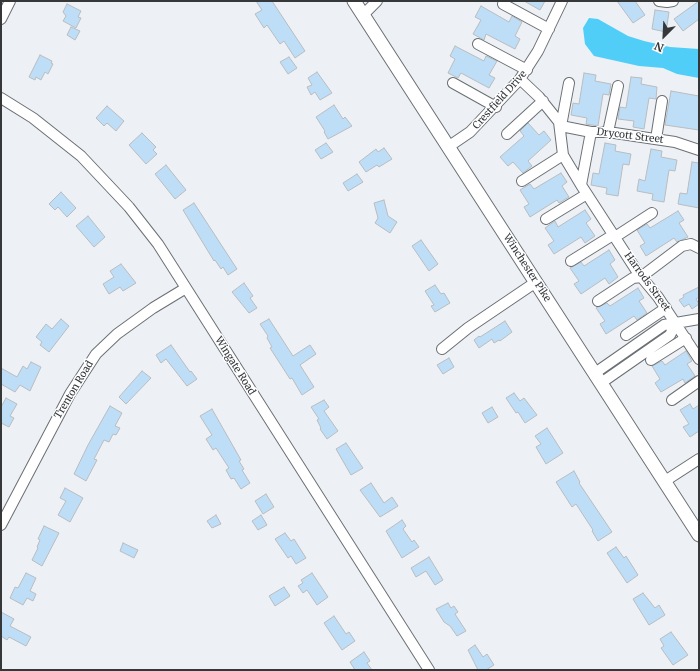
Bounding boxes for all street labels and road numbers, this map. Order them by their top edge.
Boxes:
street label: Crestfield Drive [471,68,529,132]
street label: Drycott Street [596,126,664,146]
street label: Winchester Pike [501,232,553,304]
street label: Harrods Street [622,250,672,314]
street label: Wingate Road [212,335,258,397]
street label: Trenton Road [52,359,96,421]

